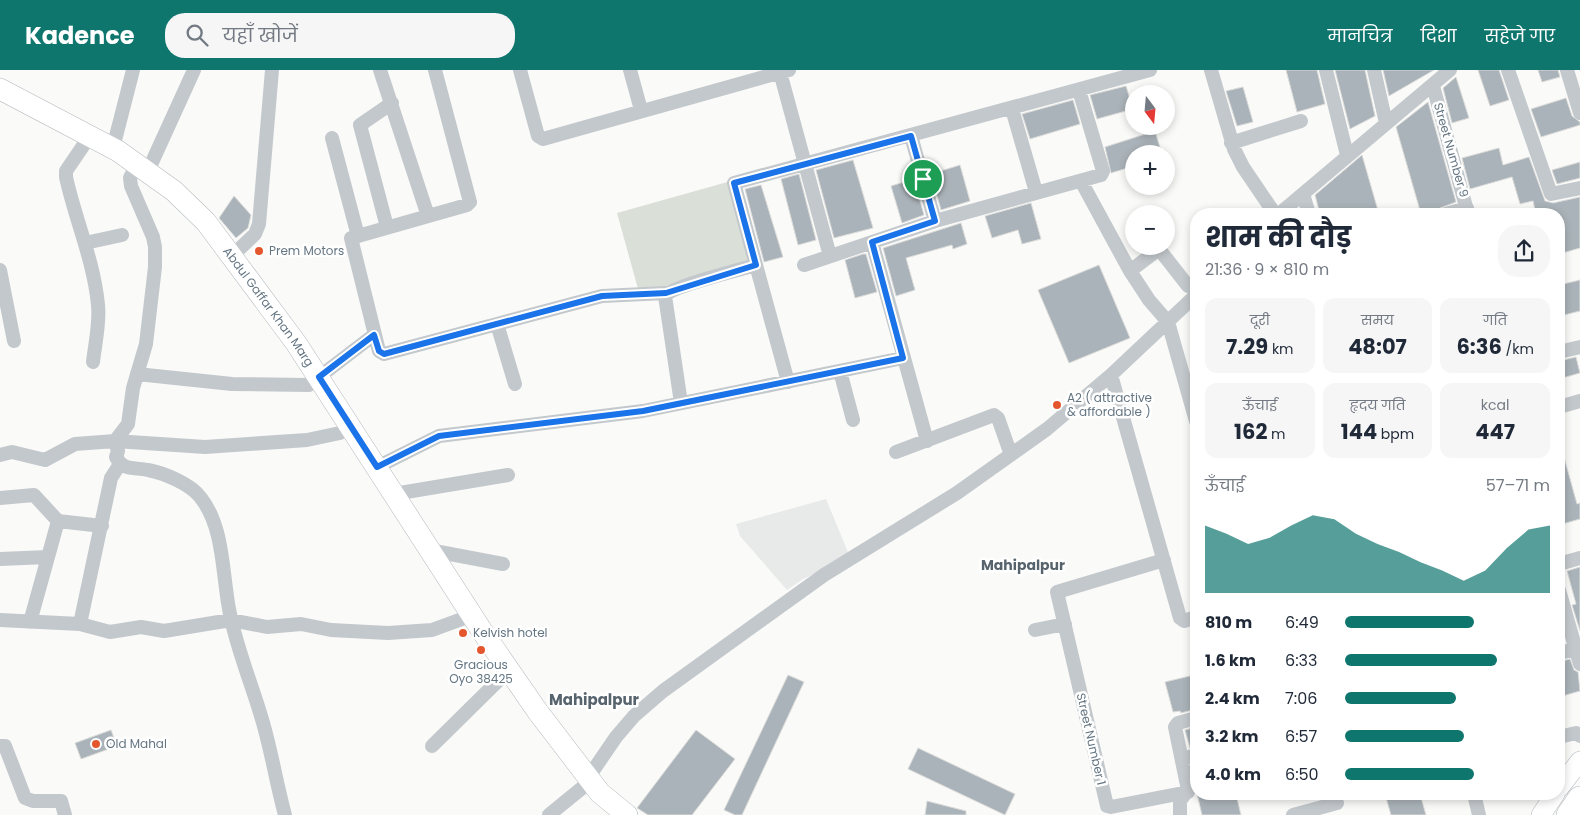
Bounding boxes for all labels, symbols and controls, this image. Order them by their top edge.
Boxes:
search box [165,13,515,58]
text: Kadence [25,19,135,52]
icon: search [183,21,211,49]
text: यहाँ खोजें [223,22,298,49]
text: मानचित्र [1328,23,1392,48]
text: दिशा [1420,23,1457,48]
text: सहेजे गए [1485,23,1555,48]
north arrow [1125,85,1175,135]
map controls [1125,85,1175,255]
street label: Street Number 9 [1430,101,1473,199]
button: + [1125,145,1175,195]
pin [902,158,944,200]
icon: arrive [909,165,937,193]
button: − [1125,205,1175,255]
text: शाम की दौड़ [1205,218,1351,257]
button: share [1498,225,1550,277]
place label: Prem Motors [269,242,344,259]
street label: Abdul Gaffar Khan Marg [219,243,318,370]
marker: Prem Motors [253,245,265,257]
text: 21:36 · 9 × 810 m [1205,258,1329,281]
text: दूरी [1250,310,1270,330]
text: समय [1361,310,1394,330]
text: गति [1483,310,1507,330]
text: 7.29 [1226,332,1268,361]
text: 48:07 [1348,332,1407,361]
text: 6:36 [1456,332,1502,361]
text: km [1268,339,1294,359]
text: /km [1502,339,1534,359]
place label: A2 ( attractive & affordable ) [1067,389,1152,420]
text: ऊँचाई [1243,395,1277,415]
text: हृदय गति [1349,395,1406,415]
text: kcal [1481,395,1509,415]
marker: A2 ( attractive & affordable ) [1051,399,1063,411]
text: 162 [1234,417,1267,446]
text: 144 [1341,417,1377,446]
text: 447 [1475,417,1515,446]
text: m [1267,424,1286,444]
text: bpm [1377,424,1414,444]
text: ऊँचाई [1205,474,1245,497]
text: 57–71 m [1486,474,1550,497]
district label: Mahipalpur [981,555,1065,575]
text: 810 m [1205,611,1252,634]
text: 6:49 [1285,611,1319,634]
place label: Kelvish hotel [473,624,548,641]
marker: Kelvish hotel [457,627,469,639]
marker: Gracious Oyo 38425 [475,644,487,656]
text: 1.6 km [1205,649,1256,672]
text: 6:33 [1285,649,1317,672]
place label: Gracious Oyo 38425 [449,656,513,687]
text: 2.4 km [1205,687,1260,710]
text: 7:06 [1285,687,1317,710]
district label: Mahipalpur [549,689,640,710]
street label: Street Number 1 [1073,691,1110,787]
text: 3.2 km [1205,725,1259,748]
text: 6:57 [1285,725,1317,748]
place label: Old Mahal [106,735,167,752]
marker: Old Mahal [90,738,102,750]
text: 4.0 km [1205,763,1261,786]
text: 6:50 [1285,763,1319,786]

